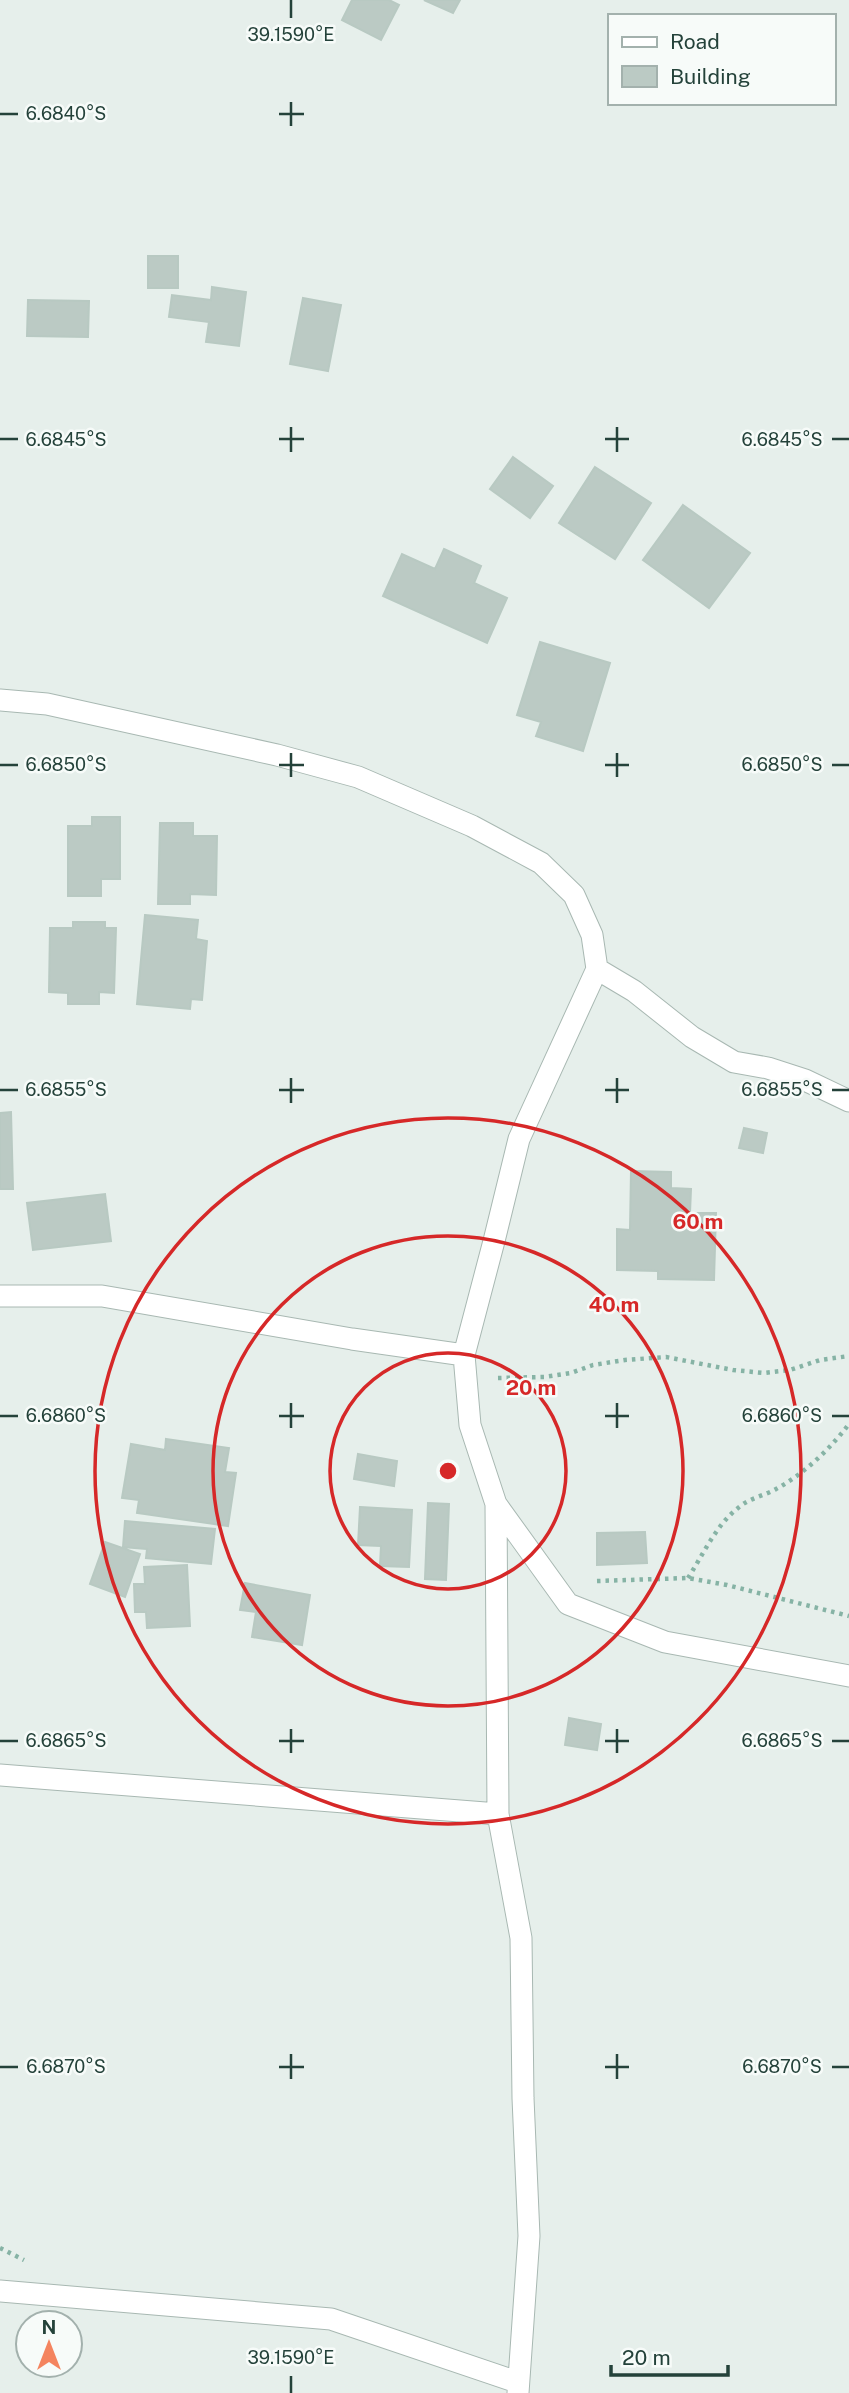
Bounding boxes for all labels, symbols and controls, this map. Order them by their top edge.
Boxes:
legend [608,14,835,105]
text: 39.1590°E [247,24,335,45]
text: Road [670,29,720,54]
text: Building [670,64,751,89]
text: 6.6840°S [26,103,106,124]
text: 6.6845°S [25,429,107,450]
text: 6.6845°S [741,429,823,450]
text: 6.6850°S [26,754,106,775]
text: 6.6850°S [742,754,822,775]
text: 6.6855°S [25,1079,107,1100]
text: 6.6855°S [741,1079,823,1100]
text: 60 m [673,1209,723,1234]
text: 40 m [589,1292,639,1317]
text: 20 m [506,1375,556,1400]
text: 6.6860°S [26,1405,106,1426]
text: 6.6860°S [742,1405,822,1426]
centre of rings [436,1459,460,1483]
text: 6.6865°S [25,1730,107,1751]
text: 6.6865°S [741,1730,823,1751]
text: 6.6870°S [26,2056,106,2077]
text: 6.6870°S [742,2056,822,2077]
north arrow [14,2309,84,2379]
text: N [42,2316,56,2338]
scale bar [611,2334,728,2378]
text: 20 m [622,2345,671,2370]
text: 39.1590°E [247,2347,335,2368]

